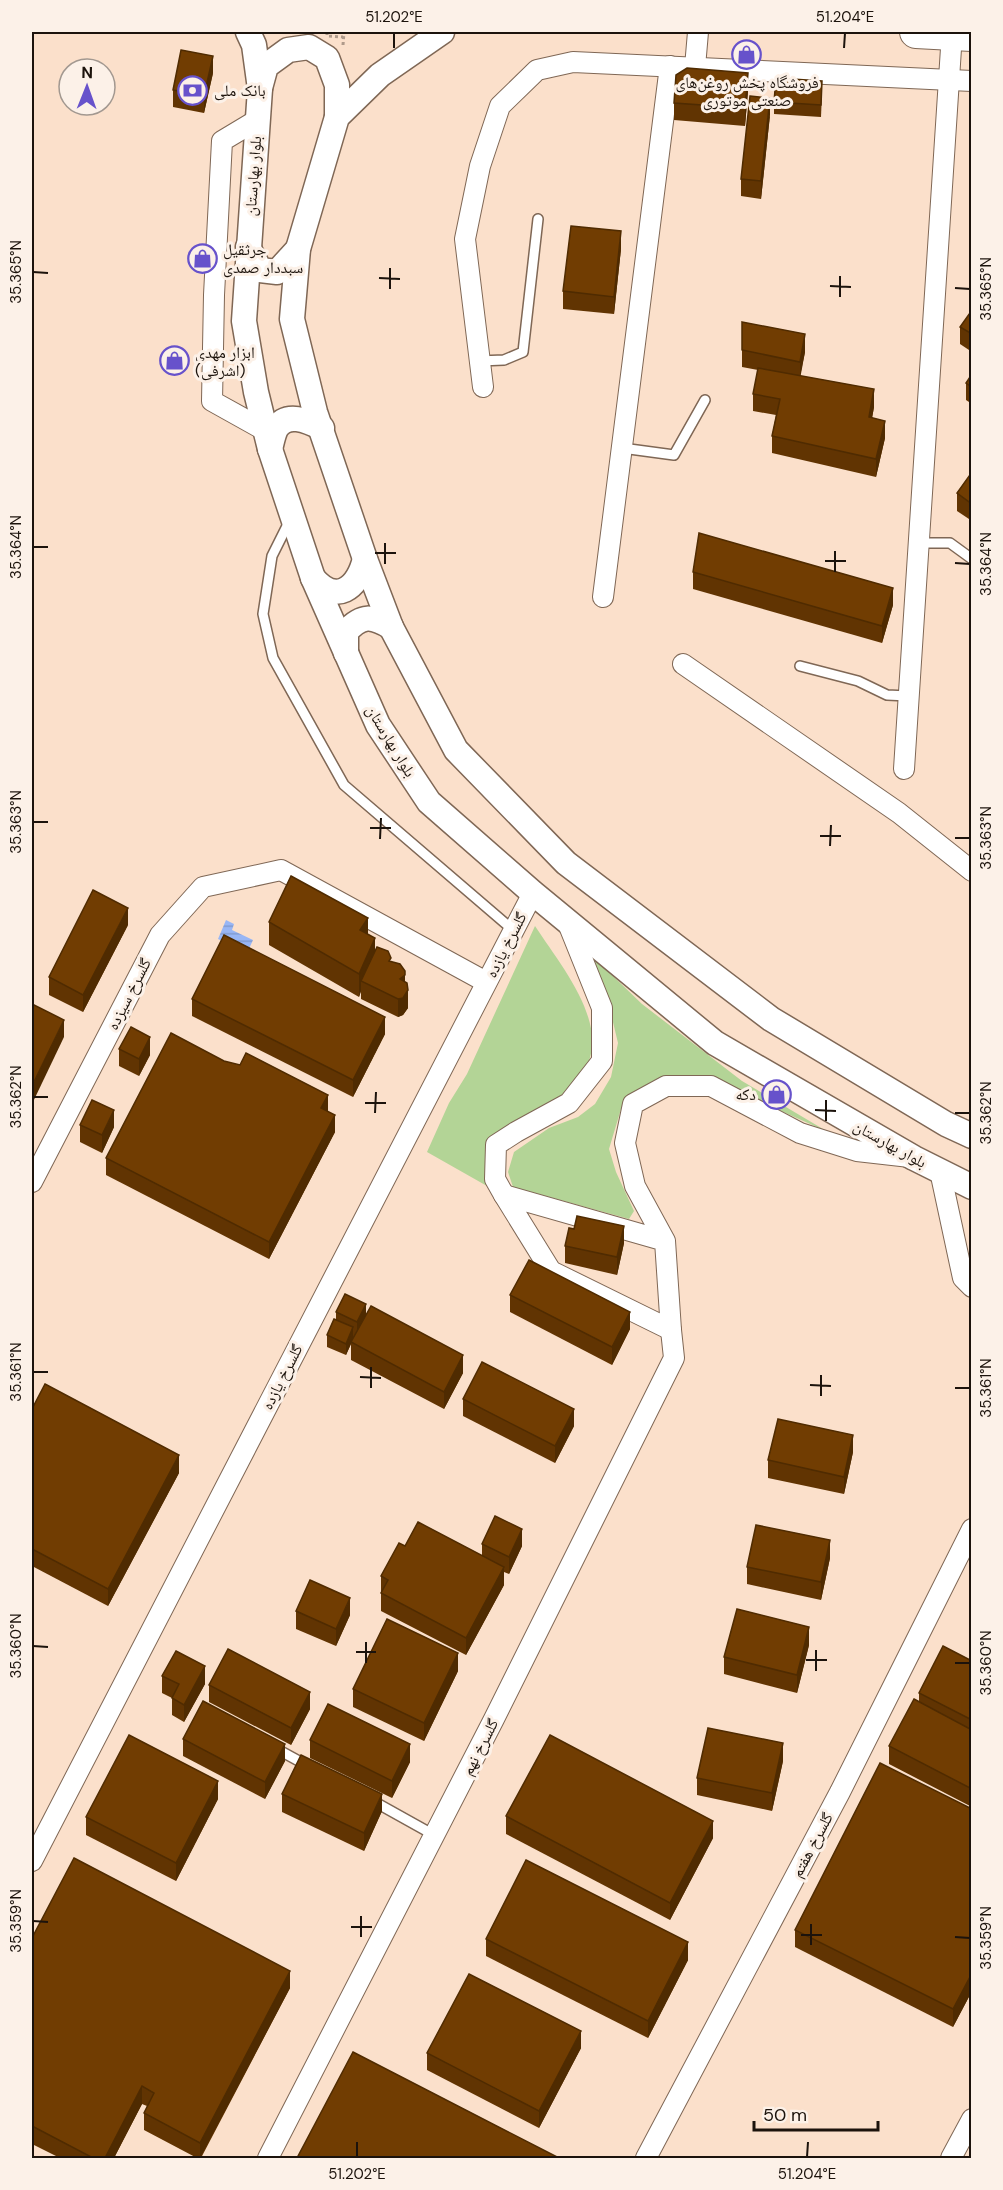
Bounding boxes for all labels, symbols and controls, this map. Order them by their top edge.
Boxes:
text: 51.202°E [365,7,423,27]
text: 51.204°E [816,7,874,27]
shop icon: فروشگاه پخش روغن‌های صنعتی موتوری [731,38,763,70]
north arrow [57,57,117,117]
text: N [81,62,93,83]
place label: فروشگاه پخش روغن‌های صنعتی موتوری [675,72,819,111]
bank icon: بانک ملی [177,74,209,106]
place label: بانک ملی [214,80,266,101]
street label: بلوار بهارستان [240,135,266,217]
place label: جرثقیل سبددار صمدی [223,239,303,278]
text: 35.365°N [6,240,26,304]
shop icon: جرثقیل سبددار صمدی [186,242,218,274]
text: 35.365°N [976,257,996,321]
place label: ابزار مهدی (اشرفی) [195,342,255,381]
shop icon: ابزار مهدی (اشرفی) [158,345,190,377]
text: 35.364°N [6,515,26,579]
text: 35.364°N [976,532,996,596]
street label: بلوار بهارستان [361,701,421,781]
text: 35.363°N [6,790,26,854]
text: 35.363°N [976,806,996,870]
street label: گلسرخ یازده [481,908,532,981]
street label: گلسرخ سیزده [102,954,156,1034]
text: 35.362°N [6,1065,26,1129]
shop icon: دکه [761,1078,793,1110]
text: 35.362°N [976,1081,996,1145]
place label: دکه [736,1084,756,1105]
street label: بلوار بهارستان [850,1115,930,1173]
street label: گلسرخ یازده [257,1340,308,1413]
text: 35.361°N [6,1342,26,1402]
text: 35.361°N [976,1358,996,1418]
text: 35.360°N [6,1613,26,1679]
text: 35.360°N [976,1630,996,1696]
street label: گلسرخ نهم [457,1715,503,1779]
street label: گلسرخ هفتم [786,1809,838,1881]
text: 35.359°N [6,1889,26,1953]
text: 35.359°N [976,1906,996,1970]
scale bar [754,2094,878,2132]
text: 50 m [763,2103,807,2127]
text: 51.202°E [328,2164,386,2184]
text: 51.204°E [778,2164,836,2184]

